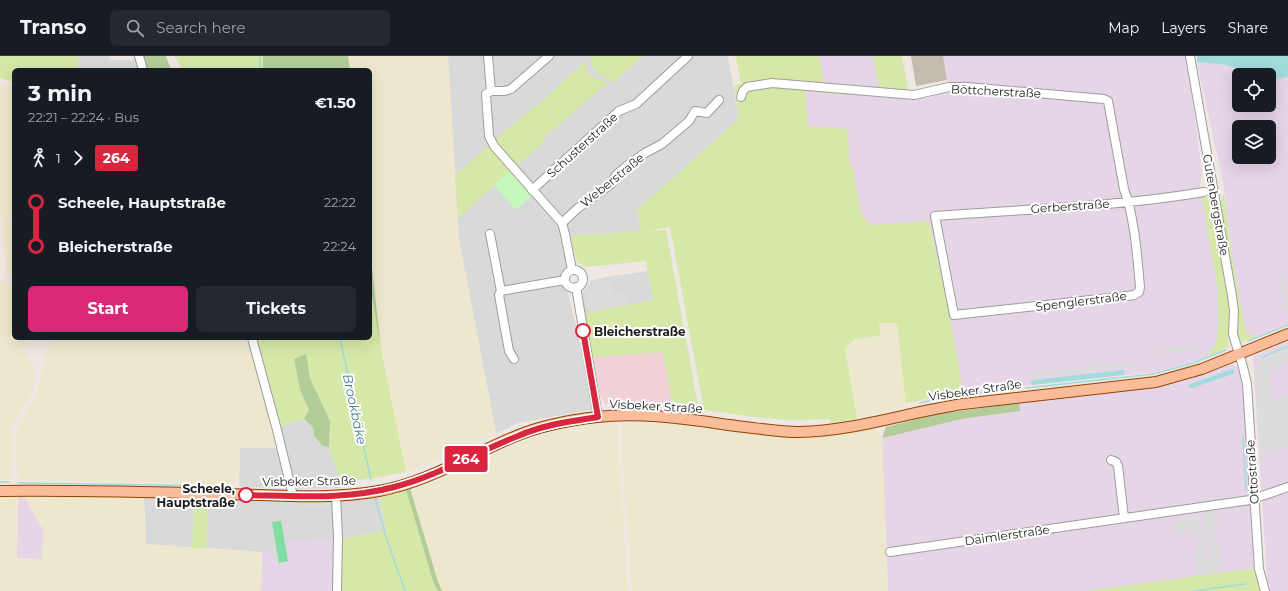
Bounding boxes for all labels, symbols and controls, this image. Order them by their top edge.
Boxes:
search box [110,10,390,46]
text: Transo [20,16,86,39]
icon: search [124,17,146,39]
text: Search here [156,18,246,37]
text: Map [1108,19,1139,37]
text: Layers [1161,19,1206,37]
text: Share [1228,19,1268,37]
map controls [1232,68,1276,164]
button: locate [1232,68,1276,112]
text: 3 min [28,80,92,107]
street label: Böttcherstraße [951,81,1041,101]
text: €1.50 [315,93,356,112]
text: 22:21 – 22:24 · Bus [28,109,139,125]
street label: Schusterstraße [543,109,621,181]
button: layers [1232,120,1276,164]
icon: walk [28,147,50,169]
icon: forward [67,147,89,169]
text: 264 [103,149,130,167]
text: 1 [56,150,61,166]
street label: Weberstraße [577,150,647,210]
street label: Gutenbergstraße [1200,153,1232,257]
text: Scheele, Hauptstraße [58,193,226,212]
text: 22:22 [324,194,356,210]
street label: Gerberstraße [1030,196,1110,216]
text: Bleicherstraße [58,237,173,256]
text: 22:24 [323,238,356,254]
button: Start [28,286,188,332]
button: Tickets [196,286,356,332]
street label: Spenglerstraße [1035,288,1127,314]
marker: Bleicherstraße [575,323,591,339]
place label: Bleicherstraße [594,324,686,339]
water label: Brookbäke [340,372,370,446]
street label: Visbeker Straße [928,376,1022,404]
street label: Visbeker Straße [609,396,703,416]
street label: Ottostraße [1242,439,1262,505]
line badge: 264 [443,446,489,472]
text: 264 [453,450,479,468]
street label: Visbeker Straße [262,473,356,489]
place label: Scheele, Hauptstraße [157,481,235,510]
marker: Scheele, Hauptstraße [238,487,254,503]
street label: Daimlerstraße [964,522,1050,548]

